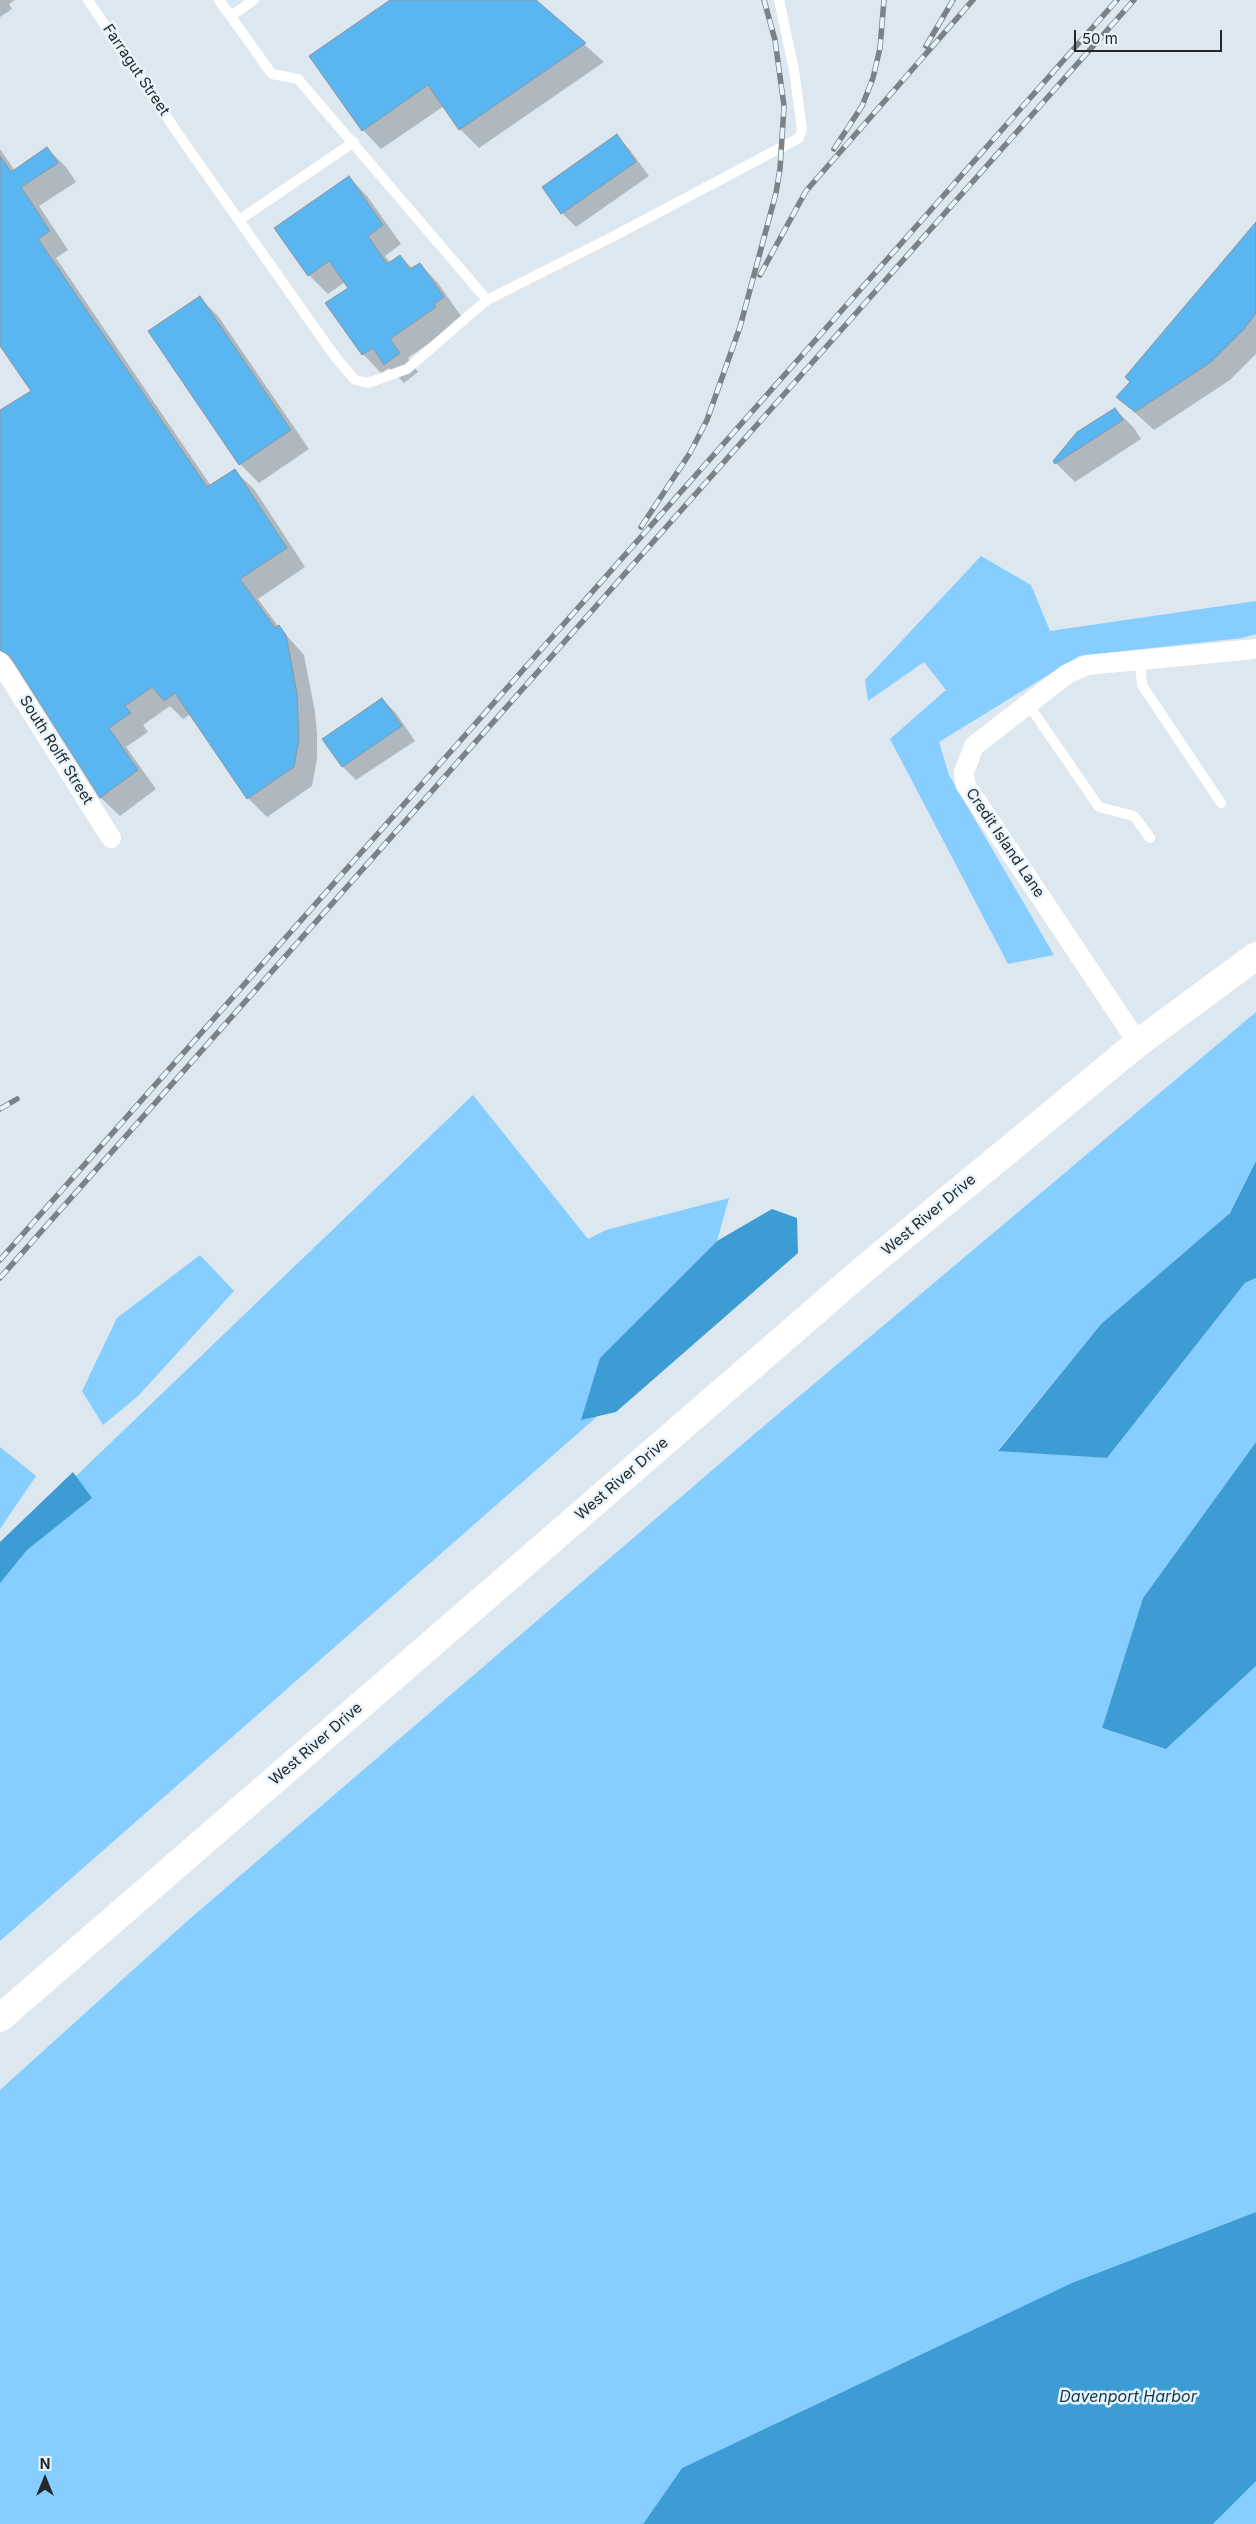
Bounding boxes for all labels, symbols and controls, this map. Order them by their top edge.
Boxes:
scale bar [1076,20,1224,52]
street label: Farragut Street [99,21,173,119]
text: 50 m [1082,29,1118,48]
street label: South Rolff Street [15,692,97,808]
street label: Credit Island Lane [962,785,1048,901]
street label: West River Drive [878,1170,980,1260]
street label: West River Drive [572,1434,672,1524]
street label: West River Drive [266,1699,366,1789]
water label: Davenport Harbor [1059,2387,1197,2407]
north arrow [20,2454,70,2504]
text: N [40,2455,50,2472]

